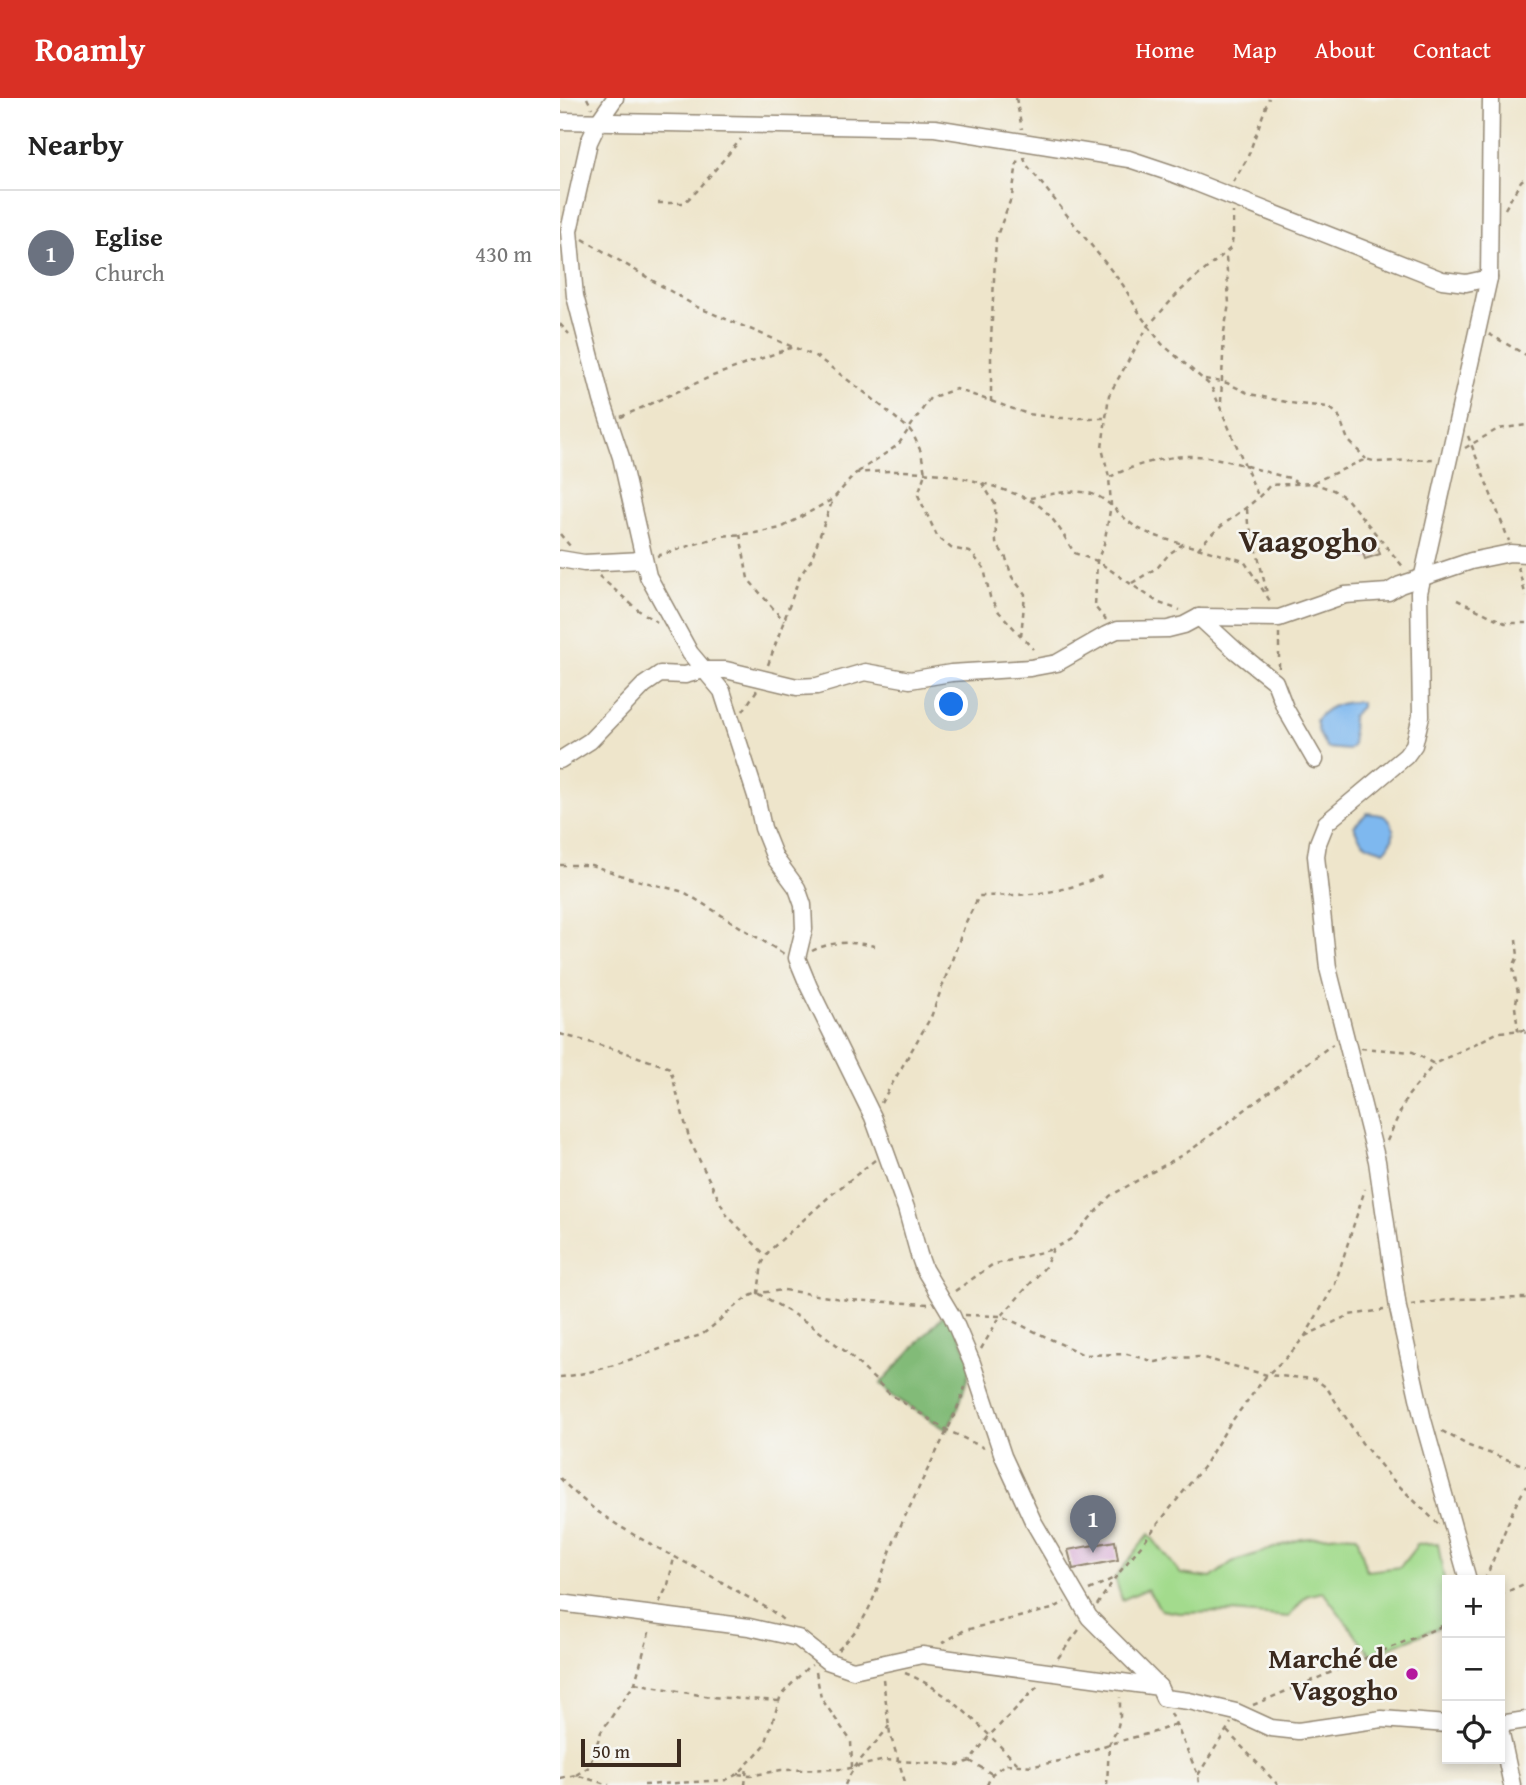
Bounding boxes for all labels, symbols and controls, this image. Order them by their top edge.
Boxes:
text: Roamly [35,25,145,73]
text: Home [1136,32,1195,67]
text: Map [1233,32,1277,67]
text: About [1315,32,1375,67]
text: Contact [1413,32,1491,67]
text: Nearby [28,122,124,166]
text: Eglise [95,217,163,256]
text: 1 [45,237,57,270]
text: 430 m [475,237,532,270]
text: Church [95,256,165,289]
district label: Vaagogho [1238,517,1378,564]
your location [934,687,968,721]
pin: 1 [1070,1495,1116,1553]
map controls [1442,1575,1505,1764]
button: + [1442,1575,1505,1638]
place label: Marché de Vagogho [1268,1637,1398,1710]
button: − [1442,1638,1505,1701]
marker: Marché de Vagogho [1404,1666,1420,1682]
button: locate [1442,1701,1505,1764]
scale bar [581,1736,681,1768]
text: 50 m [592,1737,630,1765]

